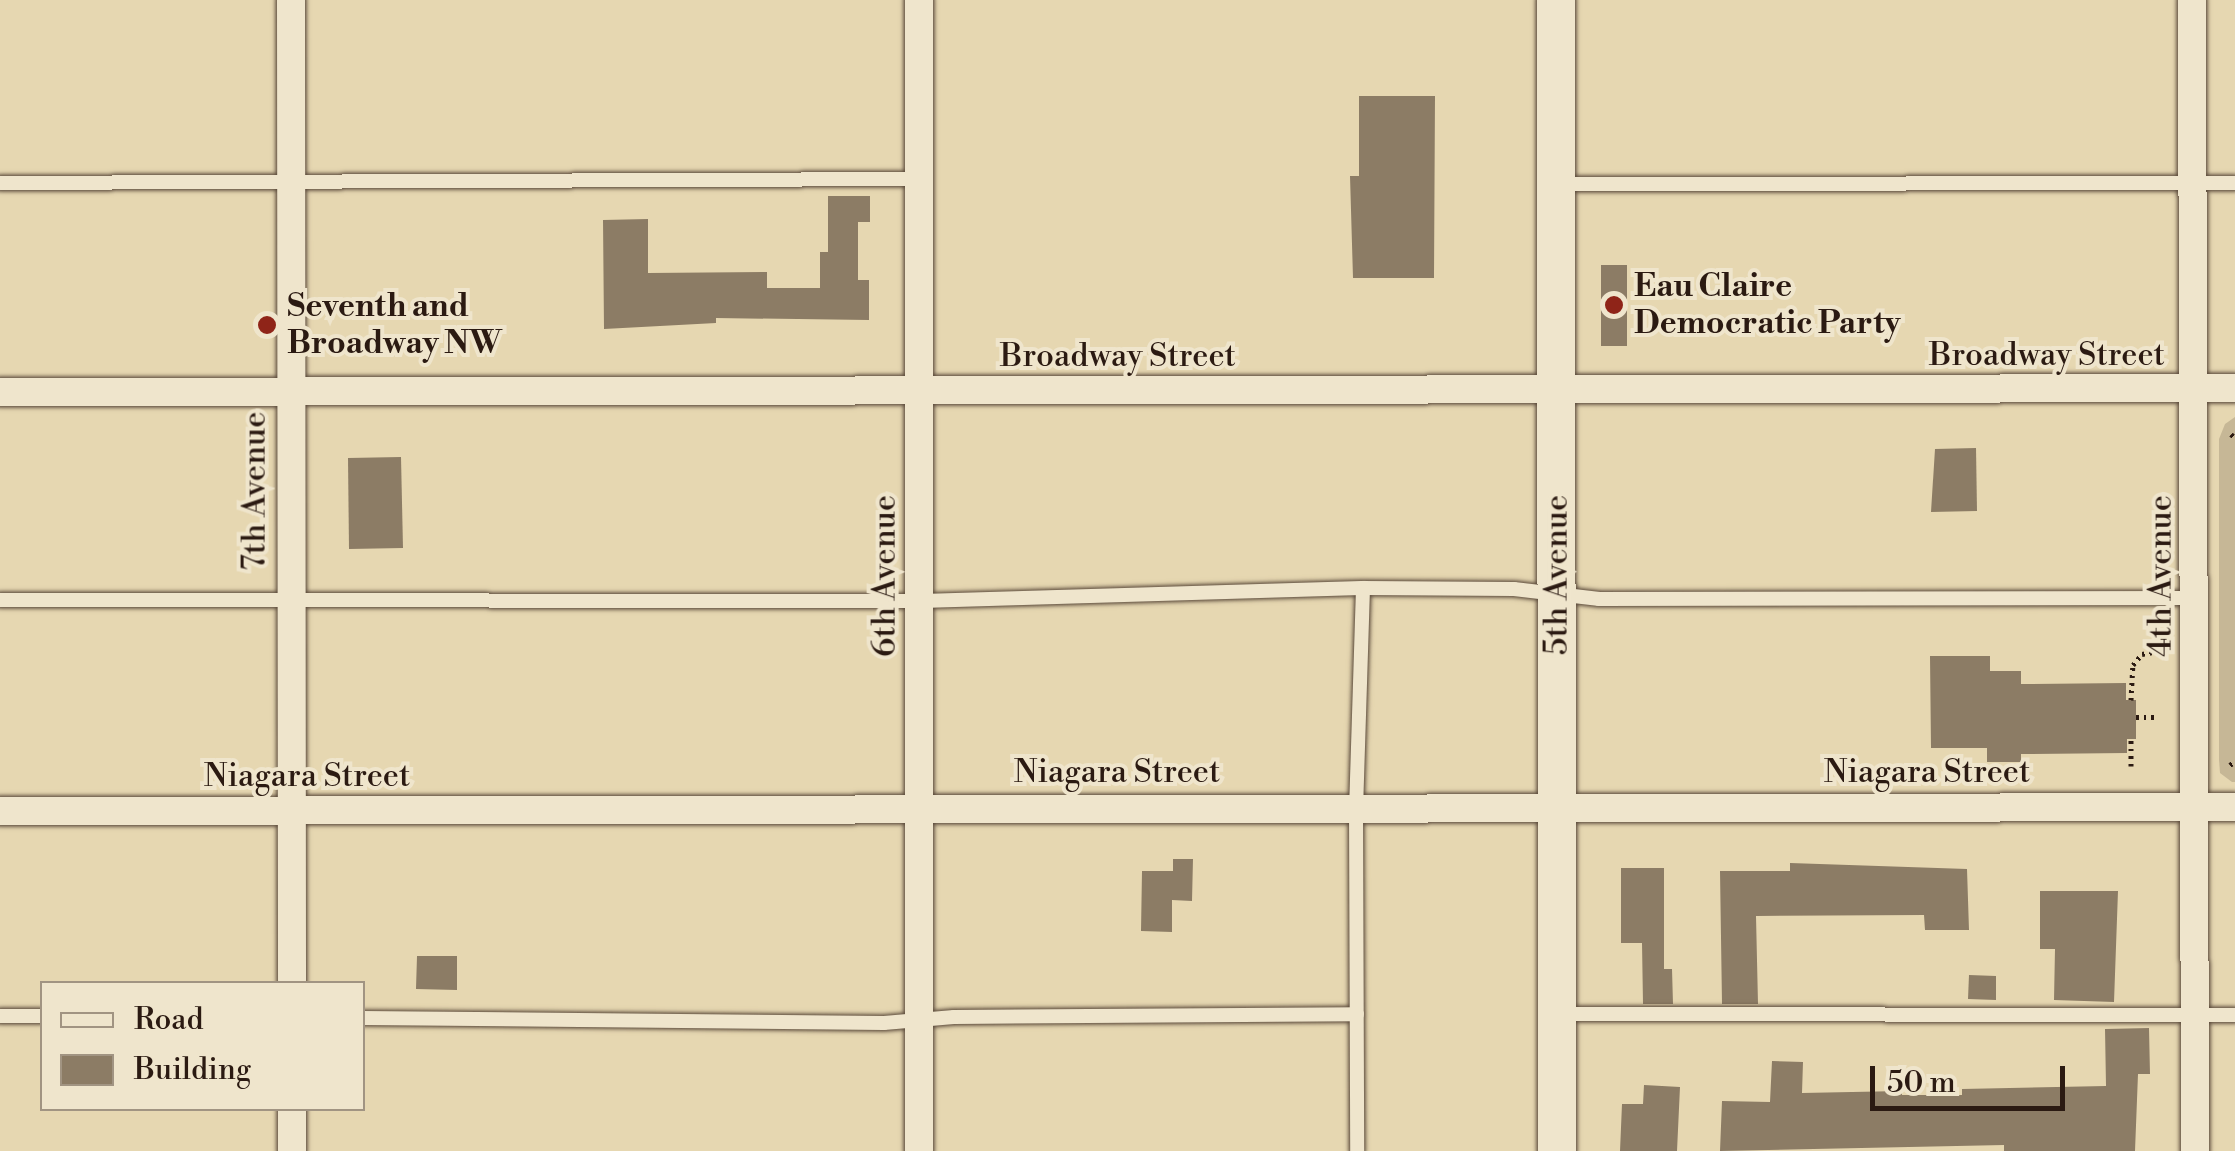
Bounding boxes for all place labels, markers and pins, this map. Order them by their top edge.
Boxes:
place label: Eau Claire Democratic Party [1634,268,1900,343]
place label: Seventh and Broadway NW [287,288,502,363]
marker: Eau Claire Democratic Party [1603,294,1625,316]
marker: Seventh and Broadway NW [256,314,278,336]

